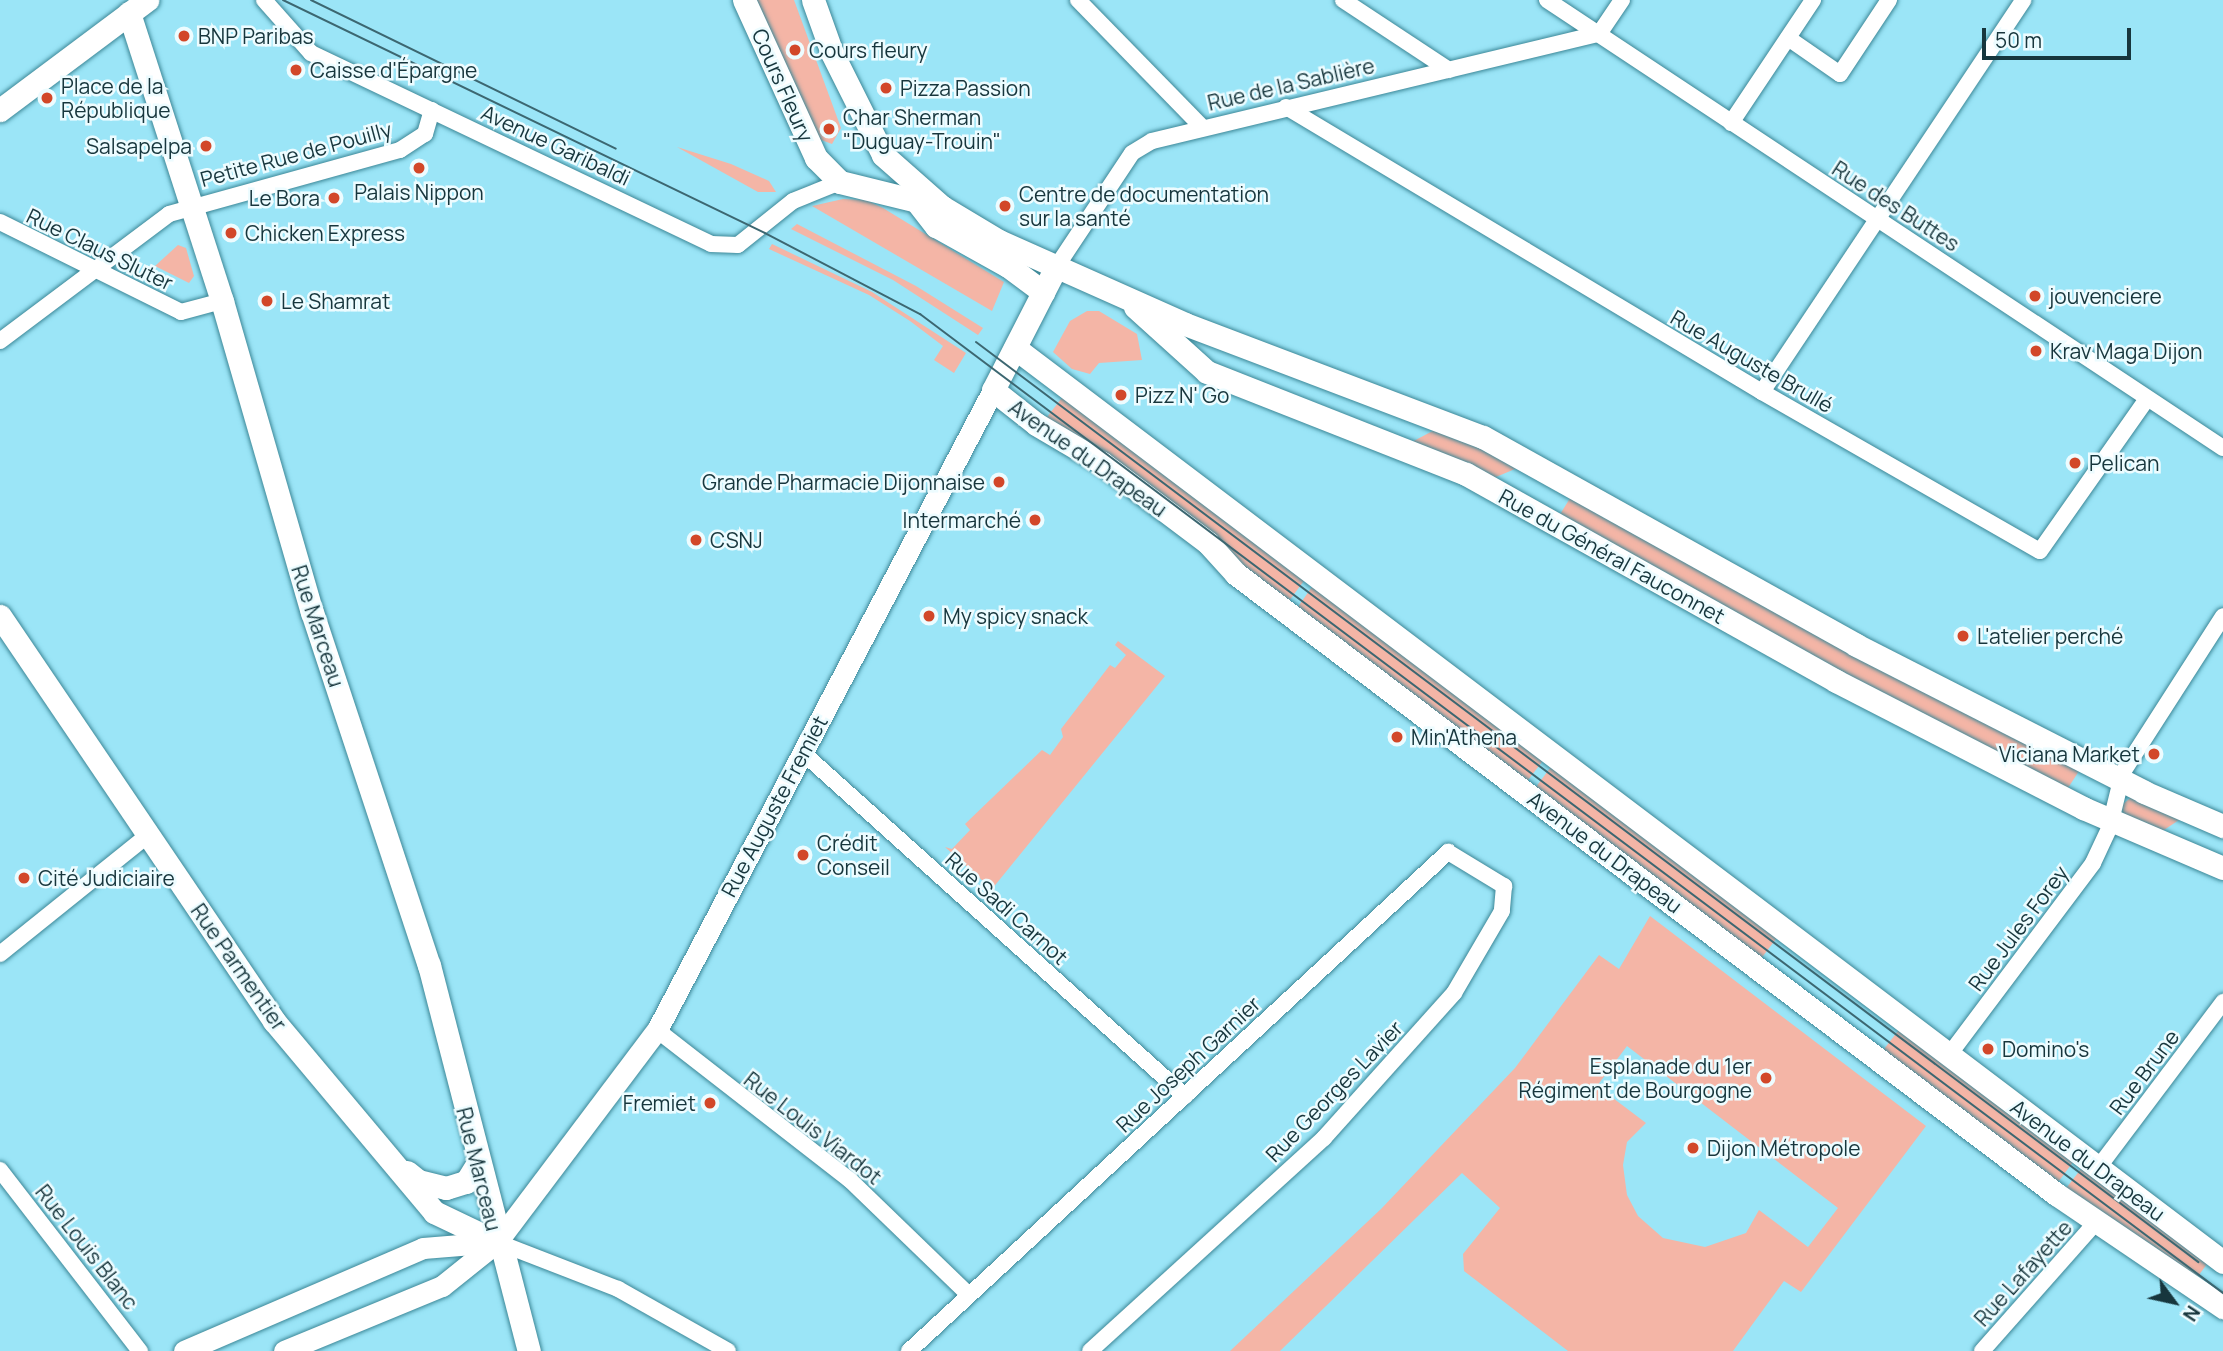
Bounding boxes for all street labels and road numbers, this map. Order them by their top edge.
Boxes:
street label: Cours Fleury [747,25,819,145]
street label: Rue de la Sablière [1205,53,1377,115]
street label: Avenue Garibaldi [478,99,634,191]
street label: Petite Rue de Pouilly [198,116,394,192]
street label: Rue des Buttes [1828,156,1964,256]
street label: Rue Claus Sluter [23,203,177,295]
street label: Rue Auguste Brullé [1666,304,1838,418]
street label: Avenue du Drapeau [1004,394,1172,522]
street label: Rue du Général Fauconnet [1495,483,1729,629]
street label: Rue Marceau [286,562,350,690]
street label: Rue Auguste Fremiet [716,711,832,901]
street label: Avenue du Drapeau [1523,786,1687,918]
street label: Rue Sadi Carnot [941,846,1073,970]
street label: Rue Jules Forey [1963,861,2073,995]
street label: Rue Parmentier [186,899,292,1035]
street label: Rue Joseph Garnier [1111,991,1265,1137]
street label: Rue Georges Lavier [1260,1015,1408,1167]
street label: Rue Brune [2104,1025,2184,1119]
street label: Rue Louis Viardot [739,1067,887,1189]
street label: Avenue du Drapeau [2006,1094,2170,1226]
street label: Rue Marceau [451,1105,507,1233]
street label: Rue Louis Blanc [30,1180,144,1314]
street label: Rue Lafayette [1969,1215,2077,1331]

